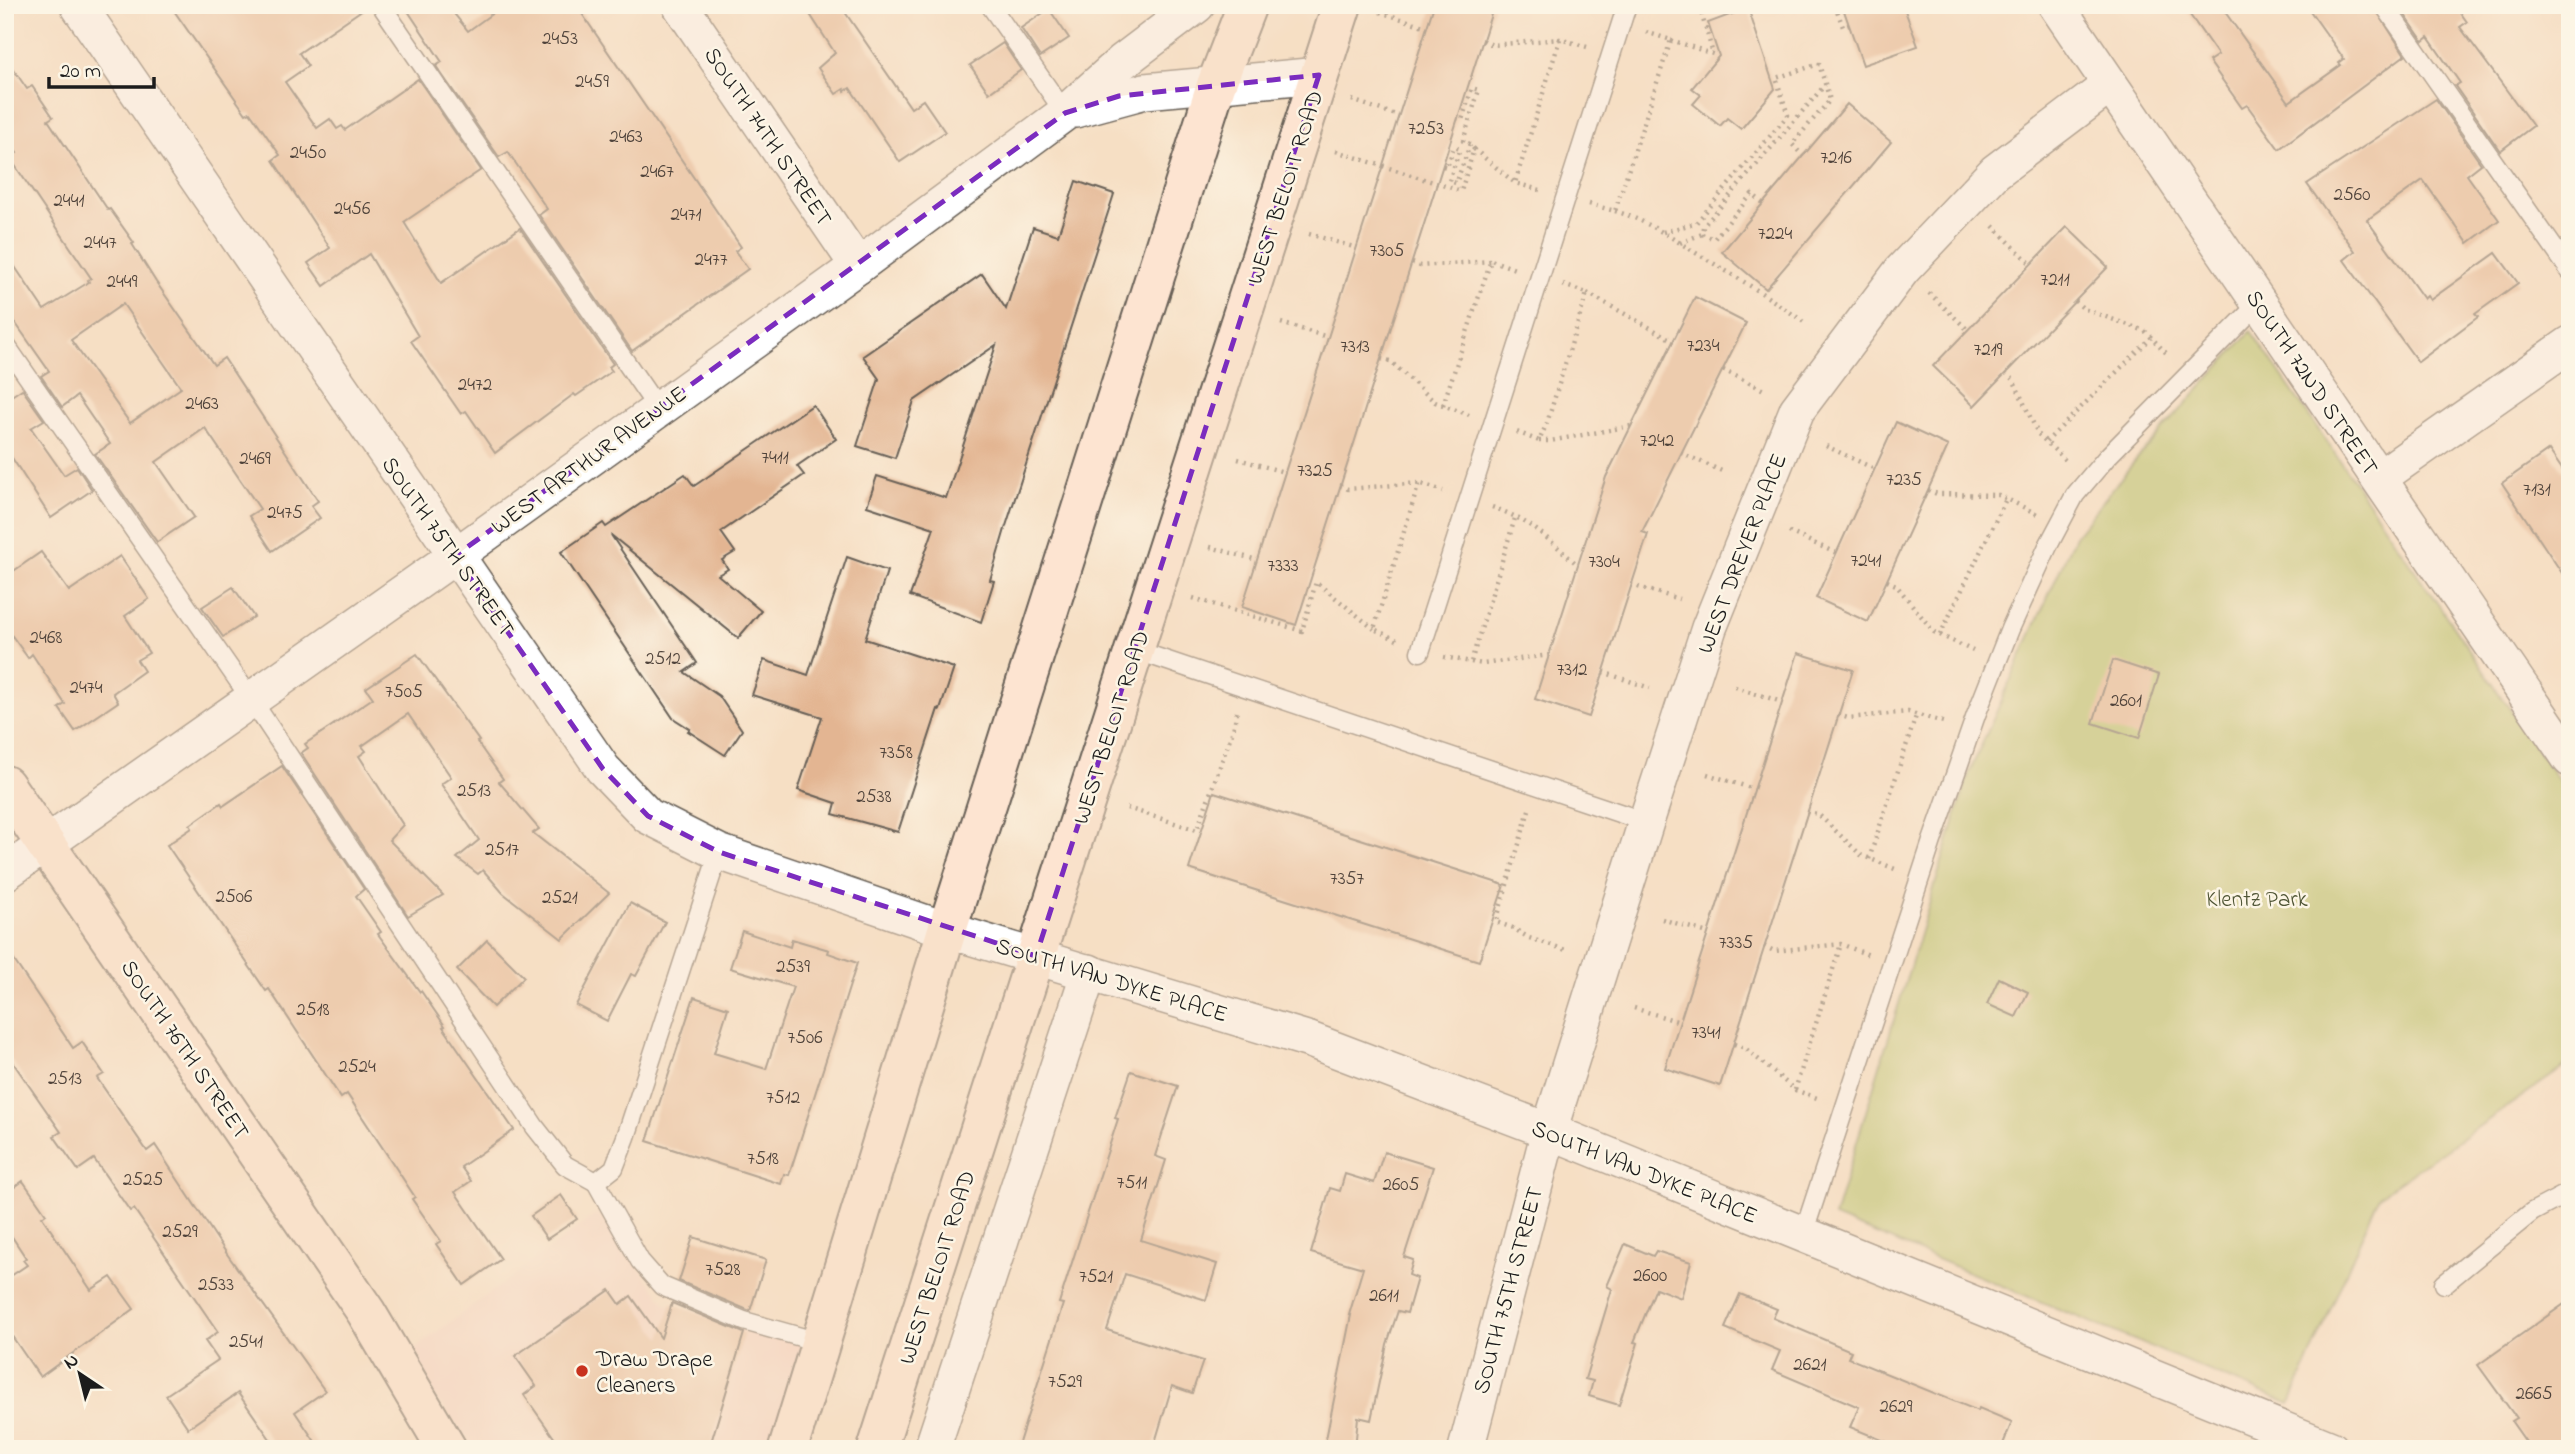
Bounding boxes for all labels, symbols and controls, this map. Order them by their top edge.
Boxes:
house number: 2453 [542,26,578,53]
street label: SOUTH 74TH STREET [695,41,839,234]
scale bar [49,46,154,90]
text: 20 m [60,57,101,87]
house number: 2459 [575,69,609,96]
street label: WEST BELOIT ROAD [1239,87,1333,289]
house number: 7253 [1408,116,1444,143]
house number: 2463 [609,124,643,151]
house number: 2450 [290,140,326,167]
house number: 7216 [1820,145,1852,172]
house number: 2467 [640,159,674,186]
house number: 2560 [2334,182,2370,209]
house number: 2441 [53,188,85,215]
house number: 2456 [334,196,370,223]
house number: 2471 [670,202,702,229]
house number: 7224 [1758,221,1792,248]
house number: 2447 [84,230,117,257]
house number: 7305 [1370,238,1405,265]
house number: 2477 [695,247,728,274]
house number: 7211 [2040,267,2070,294]
house number: 2449 [107,269,138,296]
street label: SOUTH 72ND STREET [2236,284,2385,483]
house number: 7234 [1687,333,1720,360]
house number: 7313 [1340,334,1370,361]
house number: 7219 [1973,337,2003,364]
house number: 2472 [458,372,492,399]
street label: WEST ARTHUR AVENUE [485,379,694,543]
house number: 2463 [185,391,219,418]
house number: 7242 [1640,428,1674,455]
house number: 7411 [761,445,789,472]
house number: 2469 [239,446,271,473]
street label: WEST DREYER PLACE [1690,449,1797,659]
street label: SOUTH 75TH STREET [372,451,522,644]
house number: 7325 [1297,458,1333,485]
house number: 7235 [1886,467,1922,494]
house number: 7131 [2523,477,2551,504]
house number: 2475 [267,500,303,527]
house number: 7241 [1850,548,1882,575]
house number: 7304 [1588,549,1620,576]
house number: 7333 [1267,553,1299,580]
house number: 2468 [30,625,62,652]
street label: WEST BELOIT ROAD [1065,627,1159,829]
house number: 2512 [645,646,681,673]
house number: 7312 [1556,657,1588,684]
house number: 2474 [70,675,103,702]
house number: 7505 [385,679,423,706]
house number: 2601 [2110,688,2142,715]
house number: 7358 [879,740,913,767]
house number: 2513 [457,778,491,805]
house number: 2538 [856,784,892,811]
house number: 2517 [485,837,519,864]
house number: 7357 [1330,866,1364,893]
house number: 2506 [216,884,252,911]
park label: Klentz Park [2206,884,2309,917]
house number: 2521 [542,885,578,912]
street label: SOUTH VAN DYKE PLACE [991,930,1231,1032]
house number: 7335 [1719,930,1753,957]
street label: SOUTH 76TH STREET [111,954,256,1147]
house number: 2539 [776,954,810,981]
house number: 2518 [296,997,330,1024]
house number: 7341 [1691,1020,1721,1047]
house number: 7506 [787,1025,823,1052]
house number: 2524 [338,1054,376,1081]
house number: 2513 [48,1066,82,1093]
house number: 7512 [766,1085,800,1112]
street label: SOUTH VAN DYKE PLACE [1526,1113,1762,1234]
house number: 7518 [747,1146,779,1173]
house number: 2525 [123,1167,163,1194]
street label: WEST BELOIT ROAD [891,1167,985,1369]
house number: 7511 [1117,1170,1147,1197]
house number: 2605 [1383,1172,1420,1199]
street label: SOUTH 75TH STREET [1466,1183,1553,1398]
house number: 2529 [162,1219,198,1246]
house number: 7528 [705,1257,741,1284]
house number: 2600 [1633,1263,1667,1290]
house number: 7521 [1079,1264,1113,1291]
house number: 2533 [198,1272,234,1299]
house number: 2611 [1369,1283,1399,1310]
house number: 2541 [229,1329,263,1356]
north arrow [46,1338,116,1408]
place label: Draw Drape Cleaners [595,1344,713,1403]
text: N [59,1347,85,1377]
house number: 2621 [1793,1352,1827,1379]
marker: Draw Drape Cleaners [574,1363,590,1379]
house number: 7529 [1048,1369,1082,1396]
house number: 2665 [2515,1381,2553,1408]
house number: 2629 [1880,1394,1913,1421]

